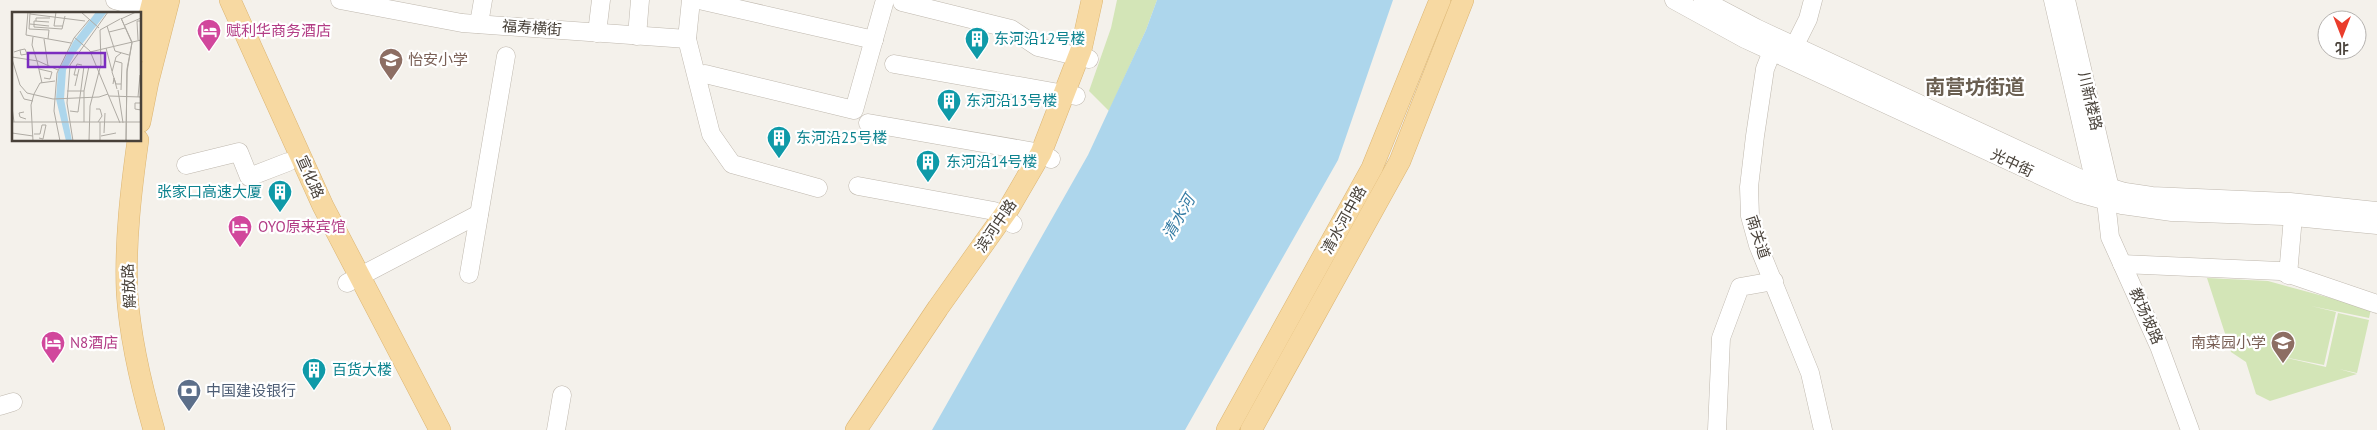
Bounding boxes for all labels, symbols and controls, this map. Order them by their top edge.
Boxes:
north arrow [2317,10,2367,60]
inset map [12,12,141,141]
street label: 福寿横街 [501,16,563,39]
hotel icon: 赋利华商务酒店 [196,18,222,52]
place label: 赋利华商务酒店 [226,21,331,40]
building icon: 东河沿12号楼 [964,26,990,60]
place label: 东河沿12号楼 [994,29,1085,48]
text: 北 [2335,39,2349,57]
school or university icon: 怡安小学 [378,47,404,81]
place label: 怡安小学 [408,50,468,69]
street label: 川新楼路 [2074,70,2106,132]
district label: 南营坊街道 [1925,74,2025,100]
building icon: 东河沿13号楼 [936,88,962,122]
place label: 东河沿13号楼 [966,91,1057,110]
building icon: 东河沿25号楼 [766,125,792,159]
place label: 东河沿25号楼 [796,128,887,147]
street label: 光中街 [1988,144,2037,181]
building icon: 东河沿14号楼 [915,149,941,183]
street label: 宣化路 [293,152,328,201]
place label: 东河沿14号楼 [946,152,1037,171]
building icon: 张家口高速大厦 [267,179,293,213]
place label: 张家口高速大厦 [157,182,262,201]
street label: 清水河中路 [1317,182,1370,257]
water label: 清水河 [1157,189,1200,243]
street label: 滨河中路 [971,196,1020,256]
street label: 南关道 [1742,213,1774,261]
hotel icon: OYO原来宾馆 [227,214,253,248]
place label: OYO原来宾馆 [258,217,346,236]
street label: 解放路 [118,263,139,309]
street label: 教场坡路 [2126,285,2167,347]
hotel icon: N8酒店 [40,330,66,364]
school or university icon: 南菜园小学 [2270,330,2296,364]
place label: N8酒店 [70,333,118,352]
place label: 南菜园小学 [2191,333,2266,352]
building icon: 百货大楼 [301,357,327,391]
place label: 百货大楼 [332,360,392,379]
bank icon: 中国建设银行 [176,378,202,412]
place label: 中国建设银行 [206,381,296,400]

